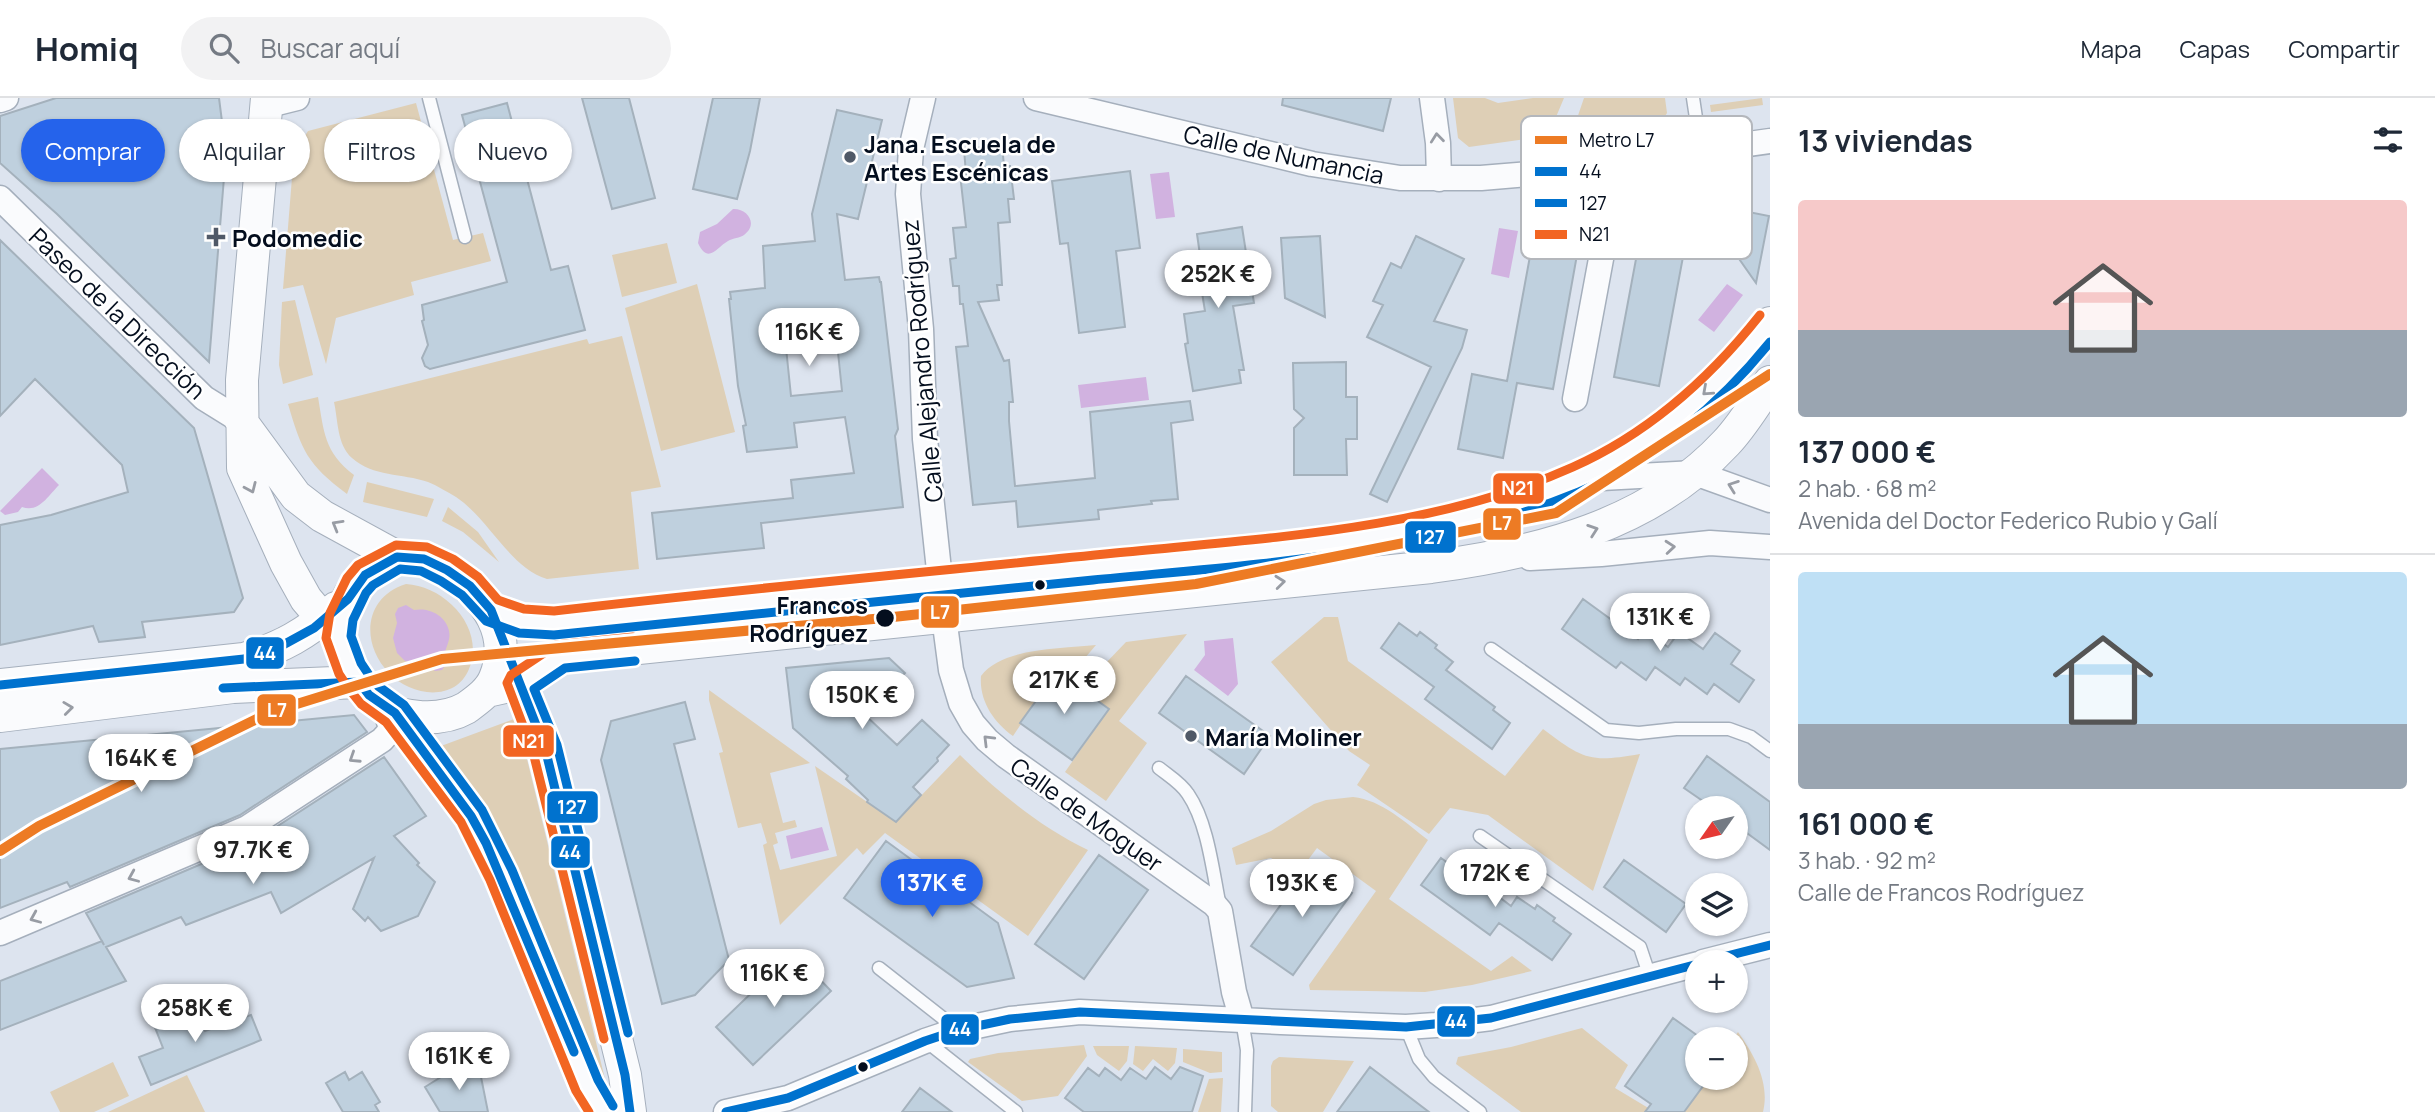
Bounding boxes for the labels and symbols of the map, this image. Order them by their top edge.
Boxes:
legend [1521,116,1752,259]
street label: Calle de Numancia [1181,117,1387,191]
place label: Jana. Escuela de Artes Escénicas [864,127,1056,188]
text: Metro L7 [1579,127,1655,153]
one-way arrow [1430,132,1445,143]
marker: Jana. Escuela de Artes Escénicas [842,149,858,165]
text: 44 [1579,158,1602,184]
text: 127 [1579,190,1607,216]
street label: Calle Alejandro Rodríguez [892,218,950,504]
street label: Paseo de la Dirección [22,220,214,406]
place label: Podomedic [232,221,363,254]
text: N21 [1579,221,1610,247]
marker: Podomedic [206,227,226,247]
pin: 252K € [1161,250,1275,310]
pin: 116K € [752,308,866,368]
one-way arrow [1702,383,1715,395]
line badge: N21 [1492,472,1545,505]
text: N21 [1501,475,1535,501]
one-way arrow [243,481,257,493]
one-way arrow [1727,481,1739,495]
line badge: L7 [1482,507,1522,541]
text: L7 [1492,510,1512,536]
one-way arrow [332,520,345,533]
line badge: 127 [1404,520,1457,554]
text: 127 [1415,524,1445,550]
one-way arrow [1586,524,1599,538]
one-way arrow [1665,540,1676,555]
one-way arrow [1275,575,1286,590]
unlabelled marker [1033,578,1047,592]
place label: Francos Rodríguez [749,588,868,649]
pin: 131K € [1603,594,1717,653]
line badge: L7 [920,595,960,629]
text: L7 [930,599,950,625]
marker: Francos Rodríguez [874,607,896,629]
line badge: 44 [245,636,285,670]
text: 44 [254,640,276,666]
pin: 217K € [1007,656,1121,716]
pin: 150K € [805,672,919,731]
line badge: L7 [256,693,297,727]
text: L7 [267,697,287,723]
one-way arrow [62,700,74,715]
place label: María Moliner [1205,720,1362,753]
line badge: N21 [502,724,555,758]
text: N21 [512,728,546,754]
marker: María Moliner [1183,728,1199,744]
pin: 164K € [84,734,198,794]
one-way arrow [984,735,997,748]
street label: Calle de Moguer [1004,749,1170,879]
one-way arrow [349,750,362,763]
line badge: 127 [546,790,599,824]
text: 127 [557,794,587,820]
north arrow [1685,796,1748,859]
pin: 97.7K € [188,826,318,886]
line badge: 44 [550,835,591,869]
text: 44 [559,839,581,865]
pin: 172K € [1438,850,1552,909]
pin: 137K € [875,860,989,919]
pin: 193K € [1245,860,1359,919]
one-way arrow [128,868,140,882]
one-way arrow [30,910,43,924]
pin: 116K € [717,950,831,1009]
pin: 258K € [138,984,252,1044]
line badge: 44 [1436,1005,1476,1038]
text: 44 [1445,1008,1467,1034]
line badge: 44 [940,1013,980,1046]
text: 44 [949,1016,971,1042]
pin: 161K € [402,1032,516,1092]
unlabelled marker [856,1060,870,1074]

